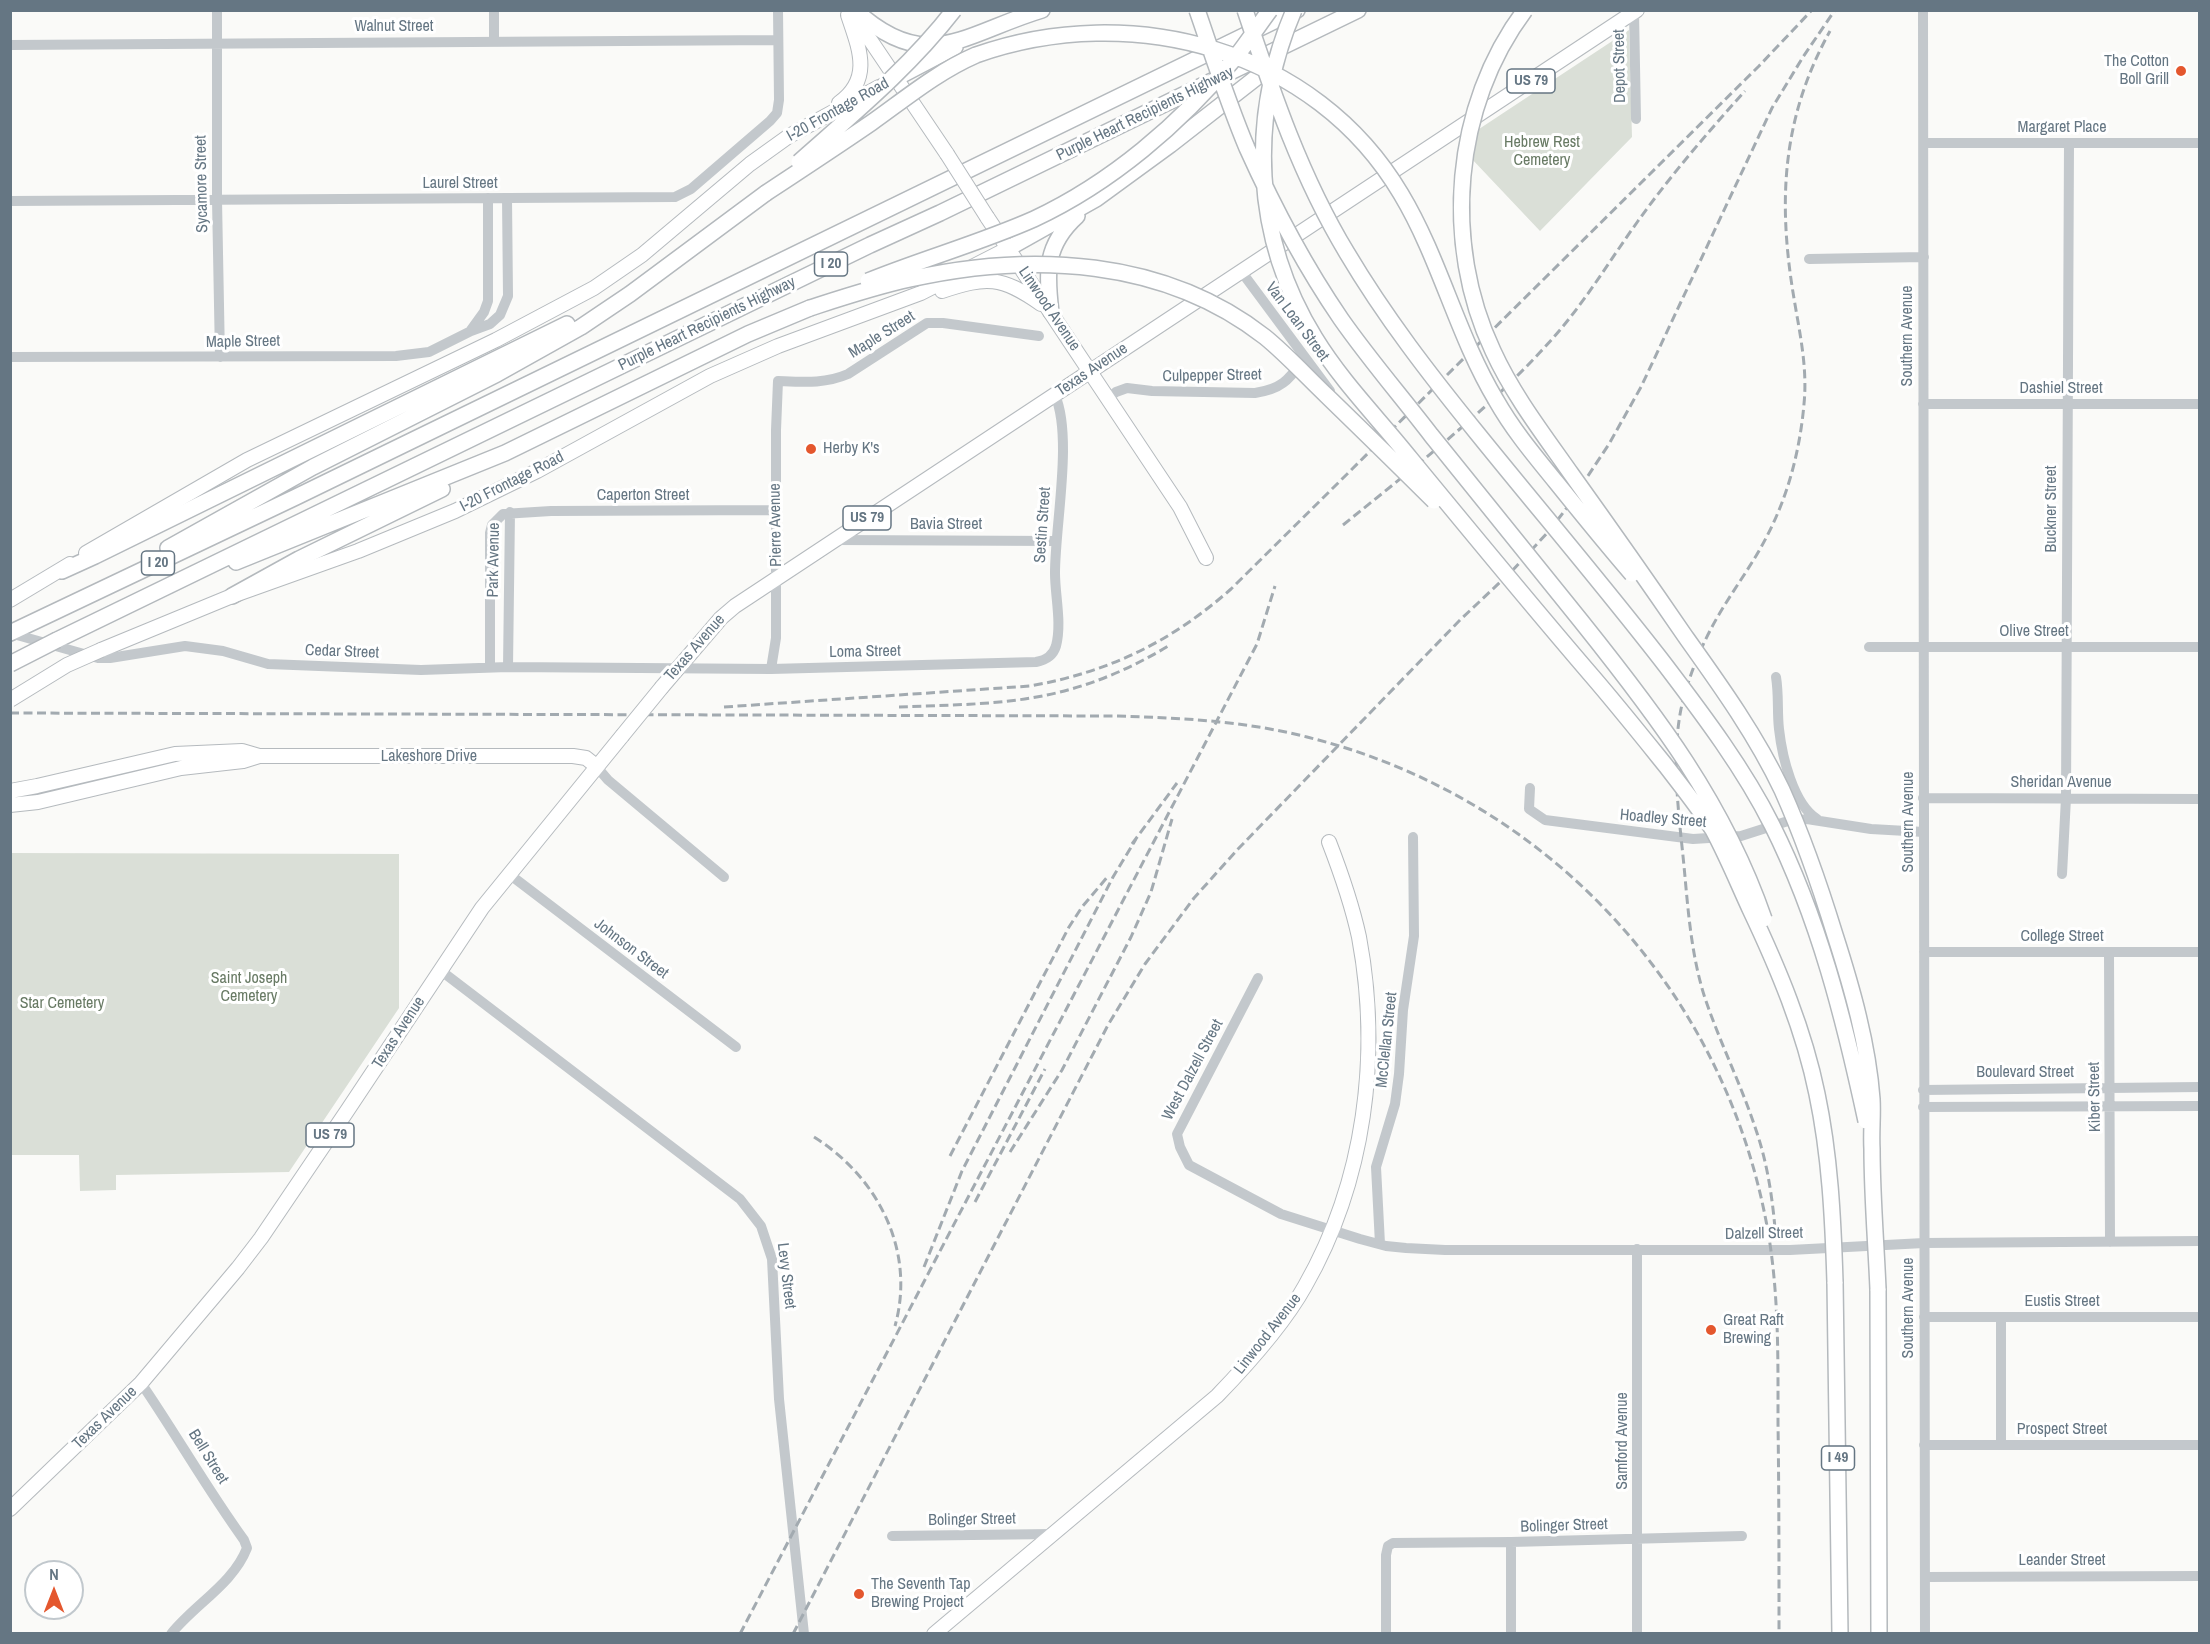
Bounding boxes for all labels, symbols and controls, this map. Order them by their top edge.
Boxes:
street label: Walnut Street [354,17,434,37]
street label: Depot Street [1610,29,1630,103]
place label: The Cotton Boll Grill [2104,52,2169,90]
street label: Purple Heart Recipients Highway [1053,63,1237,165]
marker: The Cotton Boll Grill [2174,64,2188,78]
road number: US 79 [1507,69,1555,93]
street label: I-20 Frontage Road [784,74,892,146]
street label: Margaret Place [2018,118,2106,138]
park label: Hebrew Rest Cemetery [1504,133,1580,171]
street label: Sycamore Street [192,135,212,233]
street label: Laurel Street [422,174,498,194]
road number: I 20 [814,252,848,276]
street label: Linwood Avenue [1014,263,1084,355]
street label: Purple Heart Recipients Highway [615,273,799,375]
street label: Van Loan Street [1261,279,1333,365]
street label: Southern Avenue [1898,285,1918,387]
street label: Maple Street [845,307,919,363]
street label: Maple Street [206,332,280,352]
street label: Texas Avenue [1053,339,1131,401]
street label: Culpepper Street [1162,366,1262,386]
street label: Dashiel Street [2019,379,2103,399]
place label: Herby K's [823,439,879,459]
marker: Herby K's [804,442,818,456]
street label: I-20 Frontage Road [457,448,567,516]
street label: Buckner Street [2042,466,2062,552]
street label: Pierre Avenue [766,483,786,567]
street label: Caperton Street [597,486,689,506]
street label: Sestin Street [1031,486,1055,564]
road number: US 79 [843,506,891,530]
street label: Bavia Street [910,515,982,535]
street label: Park Avenue [484,522,504,598]
road number: I 20 [142,551,174,575]
street label: Texas Avenue [661,611,729,685]
street label: Olive Street [1999,622,2069,642]
street label: Cedar Street [304,641,380,663]
street label: Loma Street [829,642,901,662]
street label: Lakeshore Drive [381,747,477,767]
street label: Southern Avenue [1899,771,1919,873]
street label: Sheridan Avenue [2010,773,2112,793]
street label: Hoadley Street [1619,806,1707,832]
street label: Johnson Street [590,915,672,983]
street label: College Street [2020,927,2104,947]
park label: Saint Joseph Cemetery [211,969,287,1007]
street label: McClellan Street [1372,991,1402,1089]
street label: Texas Avenue [369,993,429,1073]
park label: Star Cemetery [20,994,104,1014]
street label: West Dalzell Street [1158,1016,1228,1124]
street label: Kiber Street [2085,1062,2105,1132]
street label: Boulevard Street [1976,1063,2074,1083]
road number: US 79 [306,1123,354,1147]
street label: Dalzell Street [1725,1224,1803,1244]
street label: Levy Street [772,1242,800,1310]
street label: Southern Avenue [1899,1257,1919,1359]
street label: Linwood Avenue [1230,1290,1306,1378]
street label: Eustis Street [2024,1292,2100,1312]
place label: Great Raft Brewing [1723,1311,1784,1349]
marker: Great Raft Brewing [1704,1323,1718,1337]
street label: Texas Avenue [69,1383,141,1453]
street label: Samford Avenue [1613,1392,1633,1490]
street label: Prospect Street [2017,1420,2107,1440]
street label: Bell Street [184,1426,232,1488]
road number: I 49 [1822,1446,1854,1470]
street label: Bolinger Street [928,1510,1016,1530]
street label: Bolinger Street [1520,1515,1608,1537]
street label: Leander Street [2019,1551,2105,1571]
north arrow [24,1560,84,1620]
text: N [49,1563,59,1585]
place label: The Seventh Tap Brewing Project [871,1575,970,1613]
marker: The Seventh Tap Brewing Project [852,1587,866,1601]

